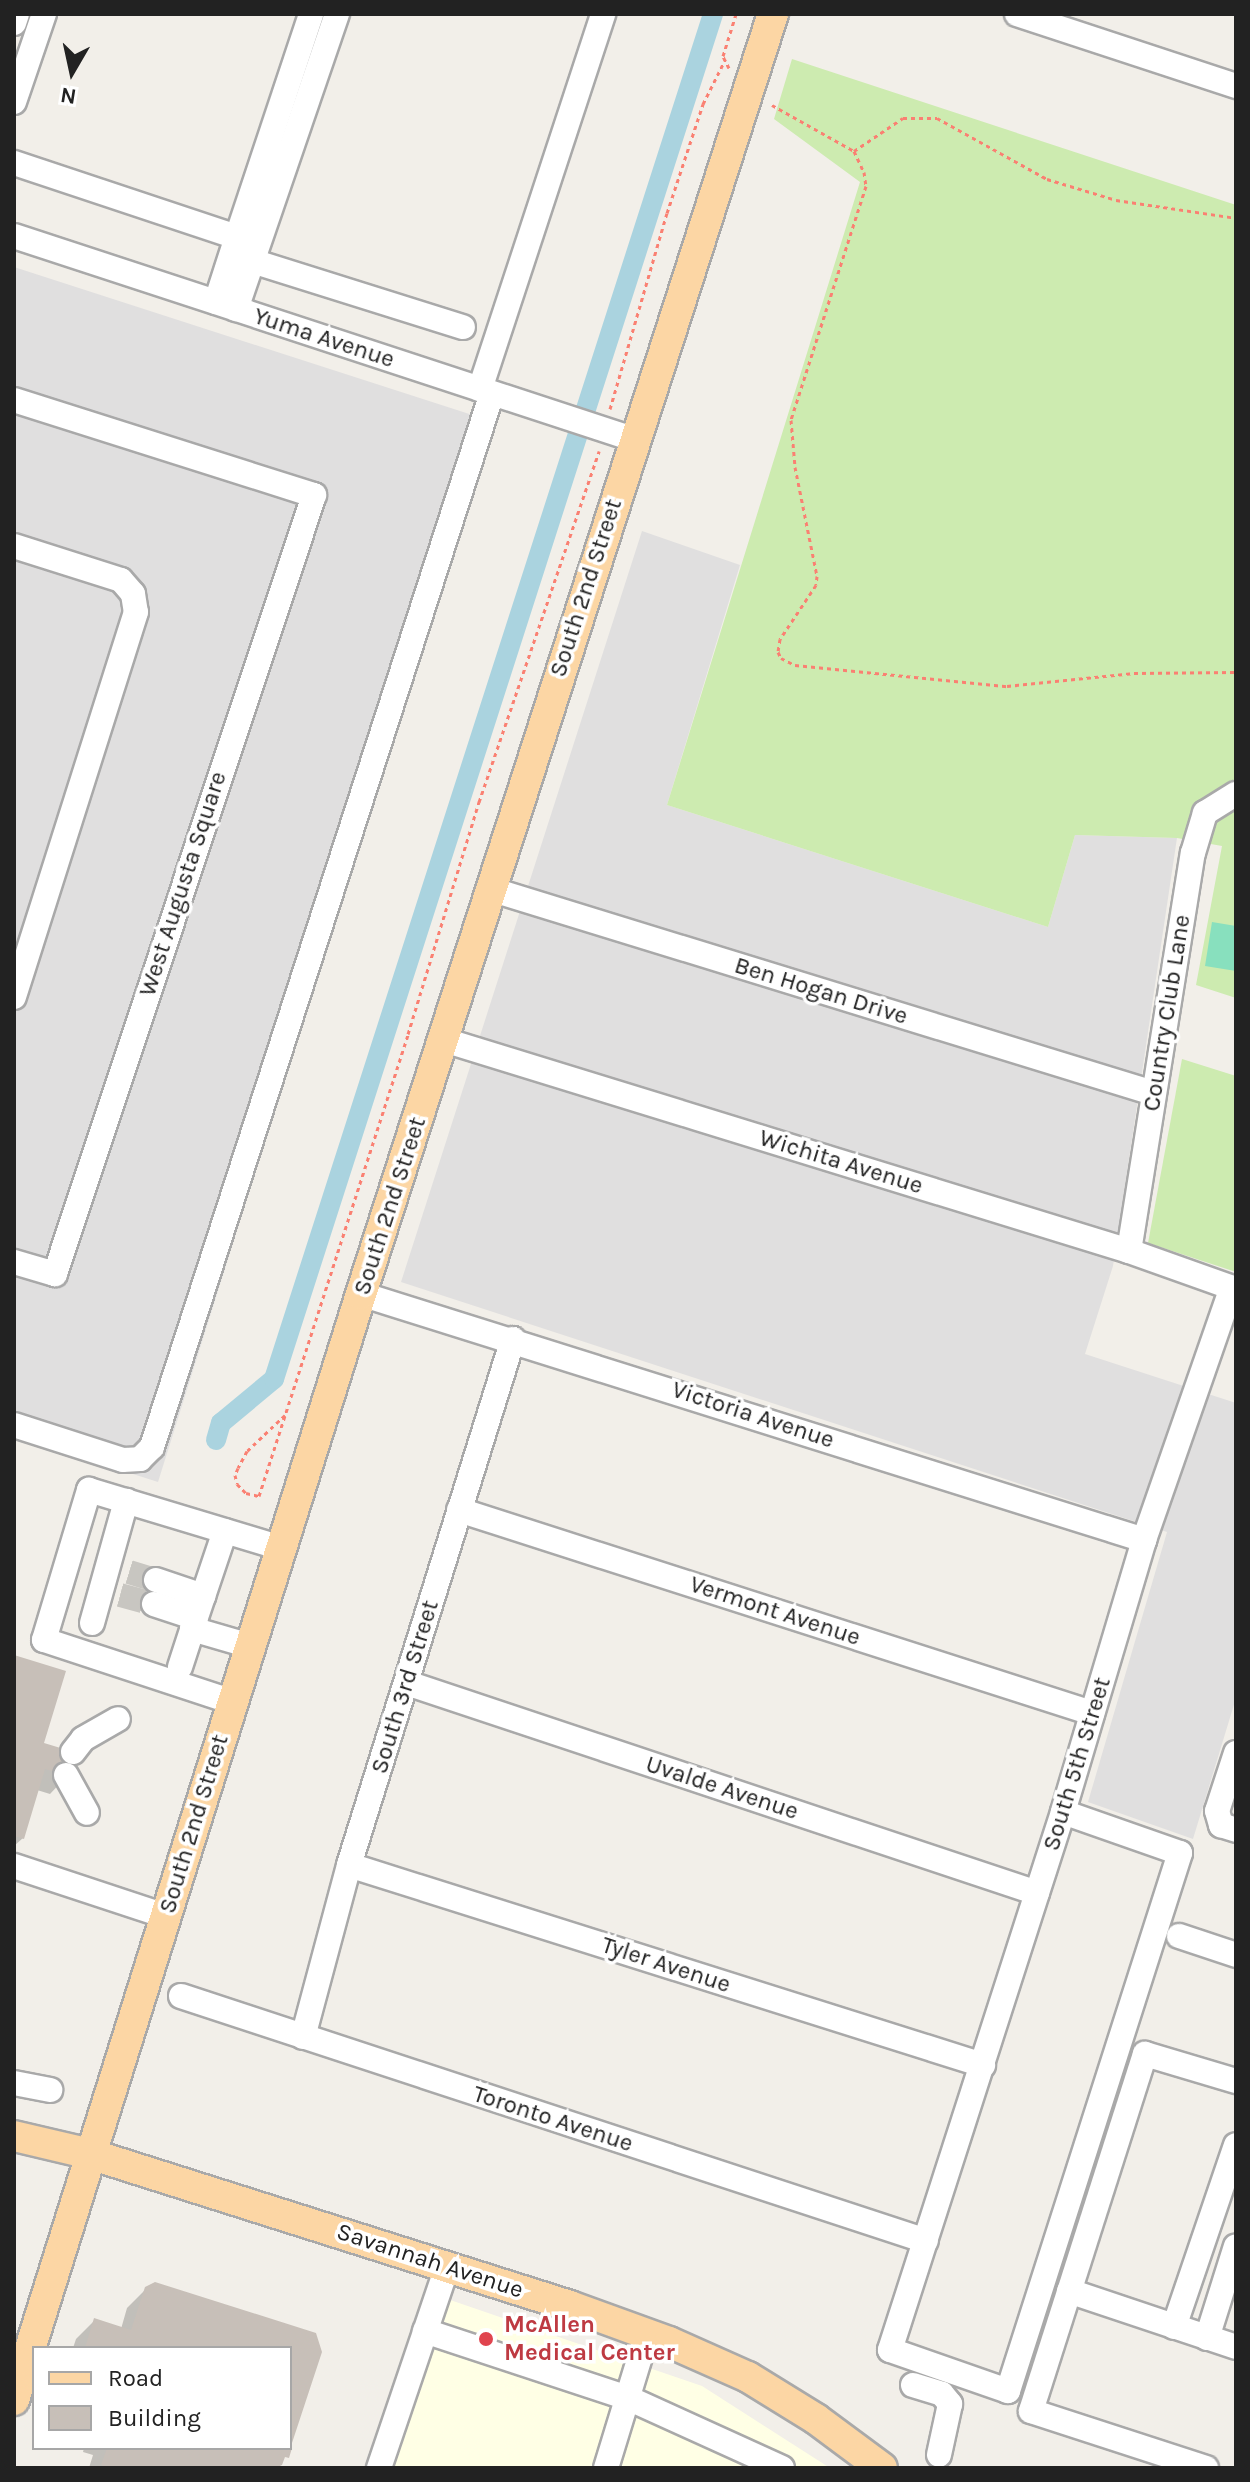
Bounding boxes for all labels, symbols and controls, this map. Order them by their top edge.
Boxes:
north arrow [32,32,112,112]
text: N [58,82,78,110]
street label: Yuma Avenue [250,302,398,374]
street label: South 2nd Street [544,495,628,681]
street label: West Augusta Square [133,768,233,1000]
street label: Country Club Lane [1137,913,1197,1113]
street label: Ben Hogan Drive [731,951,911,1031]
street label: South 2nd Street [348,1113,432,1299]
street label: Wichita Avenue [756,1123,926,1201]
street label: Victoria Avenue [668,1375,838,1455]
street label: Vermont Avenue [686,1570,864,1652]
street label: South 3rd Street [365,1597,445,1777]
street label: South 5th Street [1037,1674,1117,1854]
street label: South 2nd Street [153,1731,235,1917]
street label: Uvalde Avenue [642,1750,802,1826]
street label: Tyler Avenue [598,1931,734,1999]
street label: Toronto Avenue [469,2080,637,2158]
street label: Savannah Avenue [333,2217,527,2305]
place label: McAllen Medical Center [504,2311,675,2367]
marker: McAllen Medical Center [475,2328,497,2350]
legend [32,2346,292,2450]
text: Road [108,2364,163,2392]
text: Building [108,2404,201,2432]

